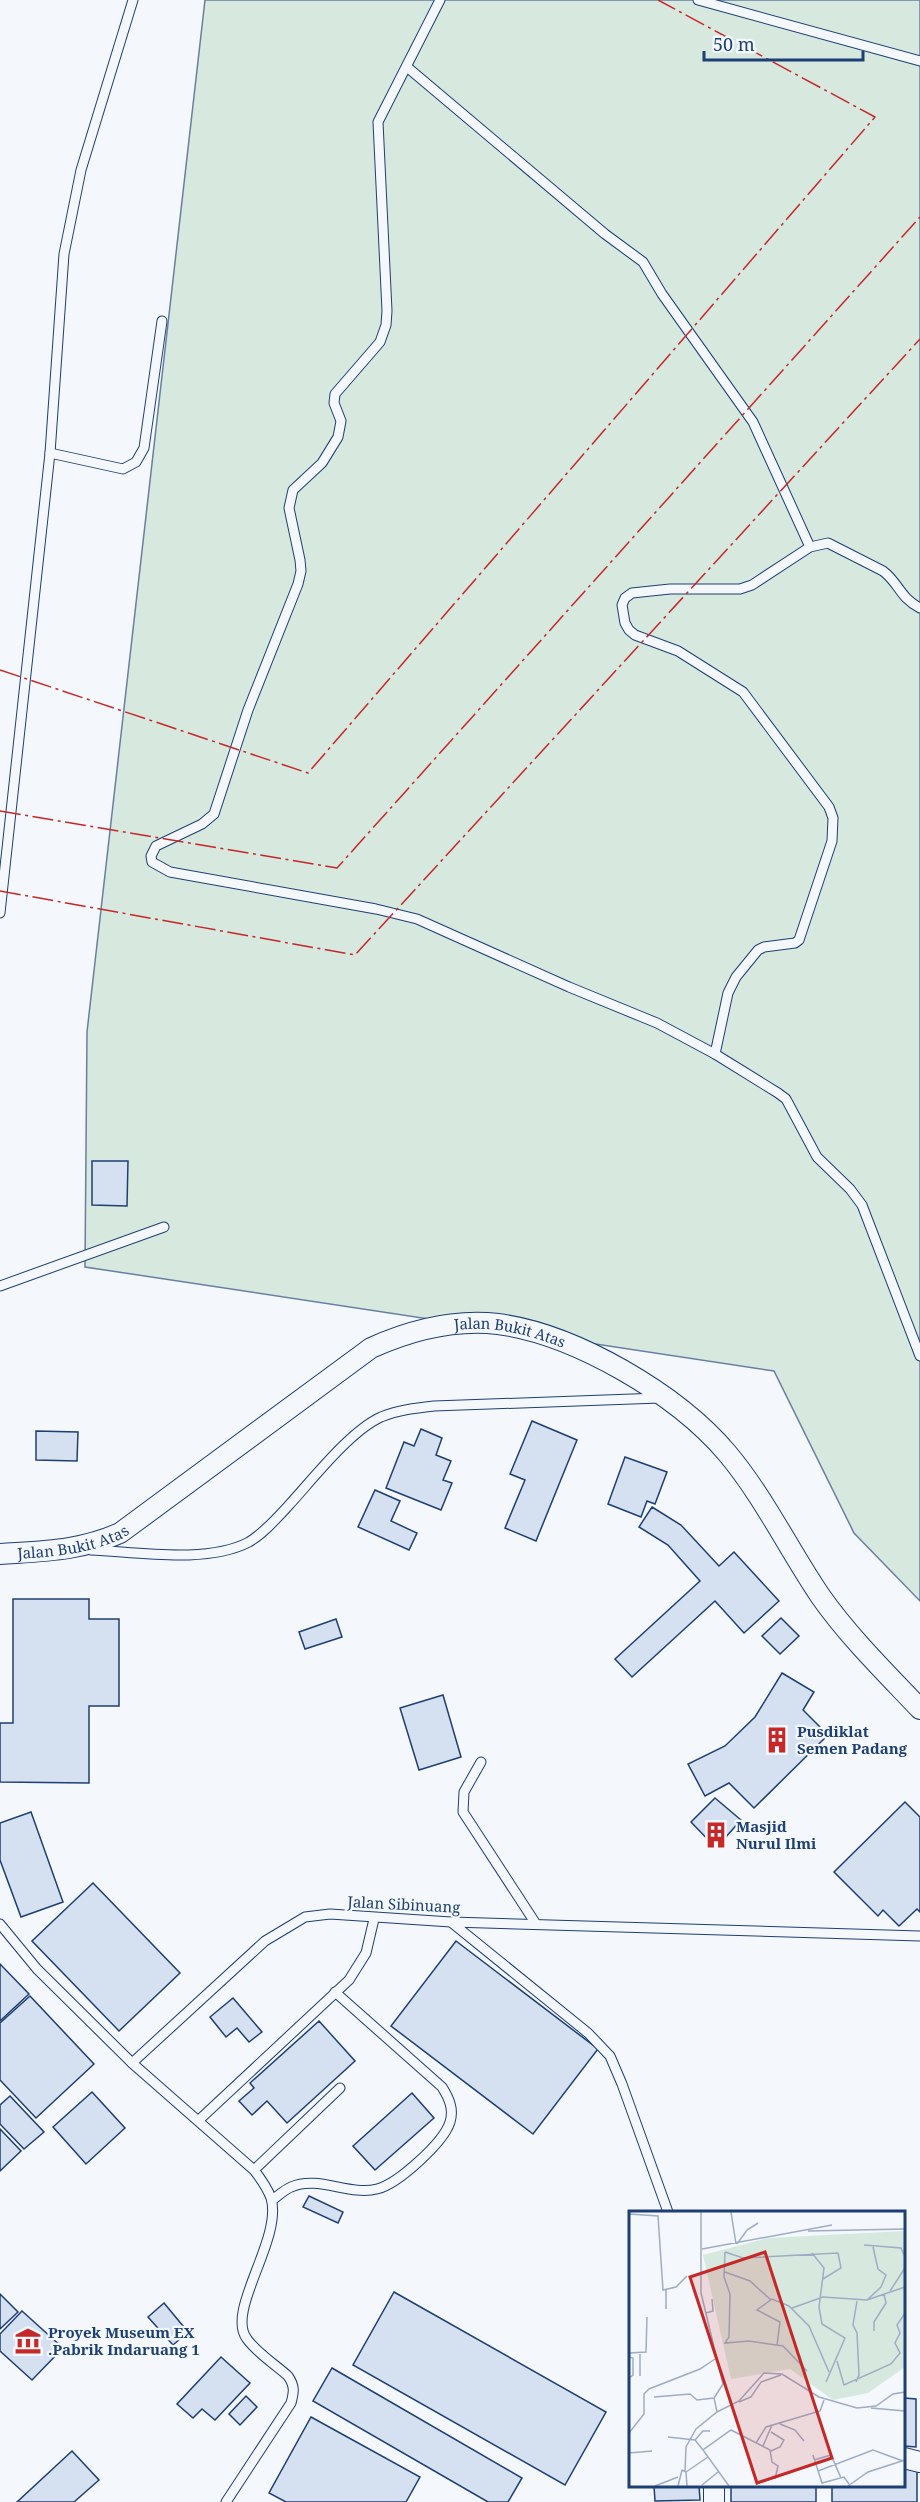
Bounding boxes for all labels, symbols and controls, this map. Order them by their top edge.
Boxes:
scale bar [704,24,863,62]
text: 50 m [713,32,755,56]
street label: Jalan Bukit Atas [452,1313,569,1352]
street label: Jalan Bukit Atas [16,1520,133,1563]
place label: Pusdiklat Semen Padang [797,1721,908,1758]
building icon: Pusdiklat Semen Padang [762,1725,792,1755]
place label: Masjid Nurul Ilmi [736,1816,817,1853]
building icon: Masjid Nurul Ilmi [701,1820,731,1850]
street label: Jalan Sibinuang [346,1891,461,1917]
inset map [629,2211,905,2487]
place label: Proyek Museum EX .Pabrik Indaruang 1 [48,2322,200,2359]
museum icon: Proyek Museum EX .Pabrik Indaruang 1 [13,2326,43,2356]

